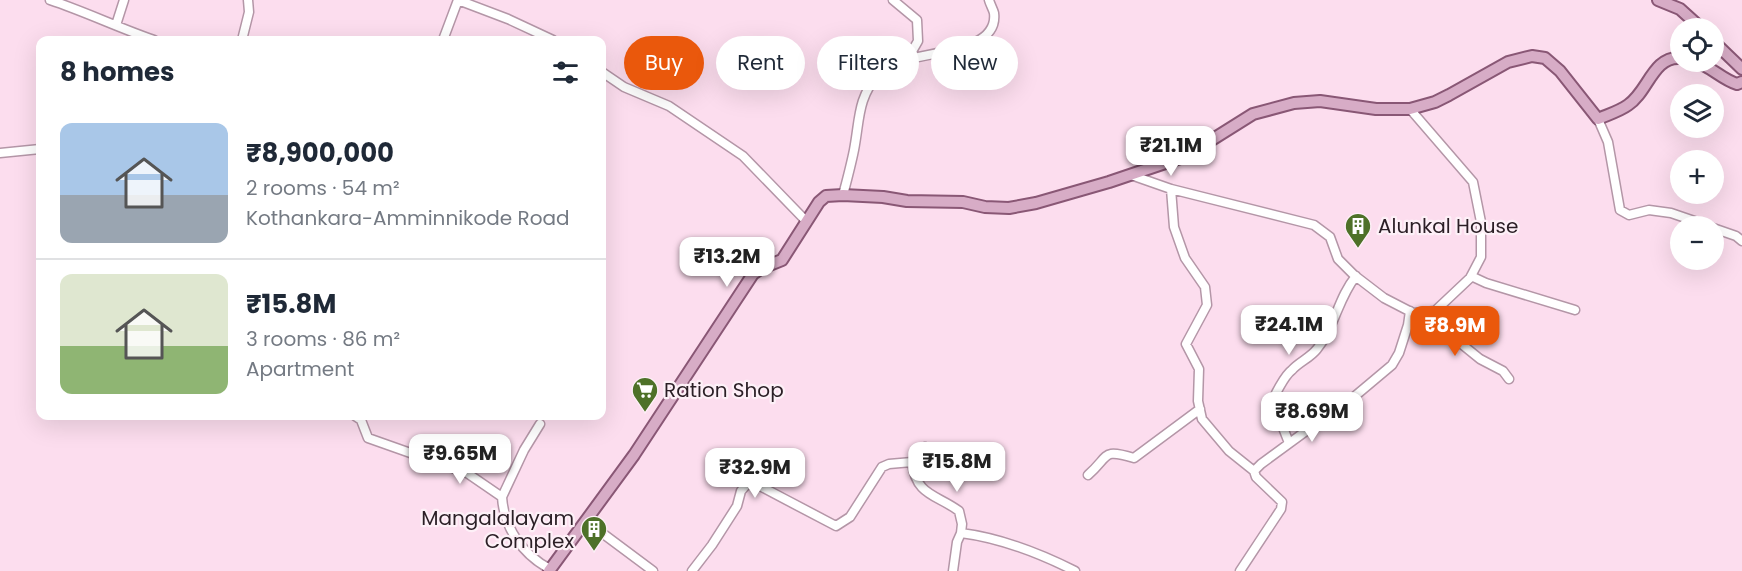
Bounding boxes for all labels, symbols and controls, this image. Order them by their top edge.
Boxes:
map controls [1670,18,1724,270]
button: locate [1670,18,1724,72]
chip: Buy [624,36,704,90]
chip: Rent [716,36,805,90]
chip: Filters [817,36,919,90]
chip: New [931,36,1018,90]
text: 8 homes [60,54,175,90]
icon: filters [549,56,582,89]
button: layers [1670,84,1724,138]
pin: ₹21.1M [1122,126,1220,177]
text: ₹21.1M [1140,131,1202,159]
text: ₹8,900,000 [246,135,394,171]
icon: home [108,147,180,219]
button: + [1670,150,1724,204]
text: 2 rooms · 54 m² [246,174,400,202]
text: Kothankara-Amminnikode Road [246,204,569,232]
building icon: Alunkal House [1343,211,1373,249]
place label: Alunkal House [1378,212,1518,240]
button: − [1670,216,1724,270]
pin: ₹13.2M [678,237,776,288]
text: ₹13.2M [694,242,761,270]
text: ₹15.8M [246,286,336,322]
icon: home [108,298,180,370]
pin: ₹24.1M [1240,305,1338,356]
pin: ₹8.9M [1413,306,1497,357]
text: ₹24.1M [1255,310,1323,338]
text: ₹8.9M [1424,311,1486,339]
text: 3 rooms · 86 m² [246,325,400,353]
text: Apartment [246,355,354,383]
supermarket icon: Ration Shop [630,375,660,413]
place label: Ration Shop [664,376,784,404]
pin: ₹8.69M [1263,392,1361,443]
text: ₹8.69M [1275,397,1349,425]
pin: ₹9.65M [411,434,509,485]
text: ₹9.65M [423,439,497,467]
pin: ₹15.8M [908,442,1006,493]
text: ₹15.8M [922,447,992,475]
pin: ₹32.9M [706,448,804,499]
text: ₹32.9M [719,453,791,481]
place label: Mangalalayam Complex [421,504,574,555]
building icon: Mangalalayam Complex [579,514,609,552]

